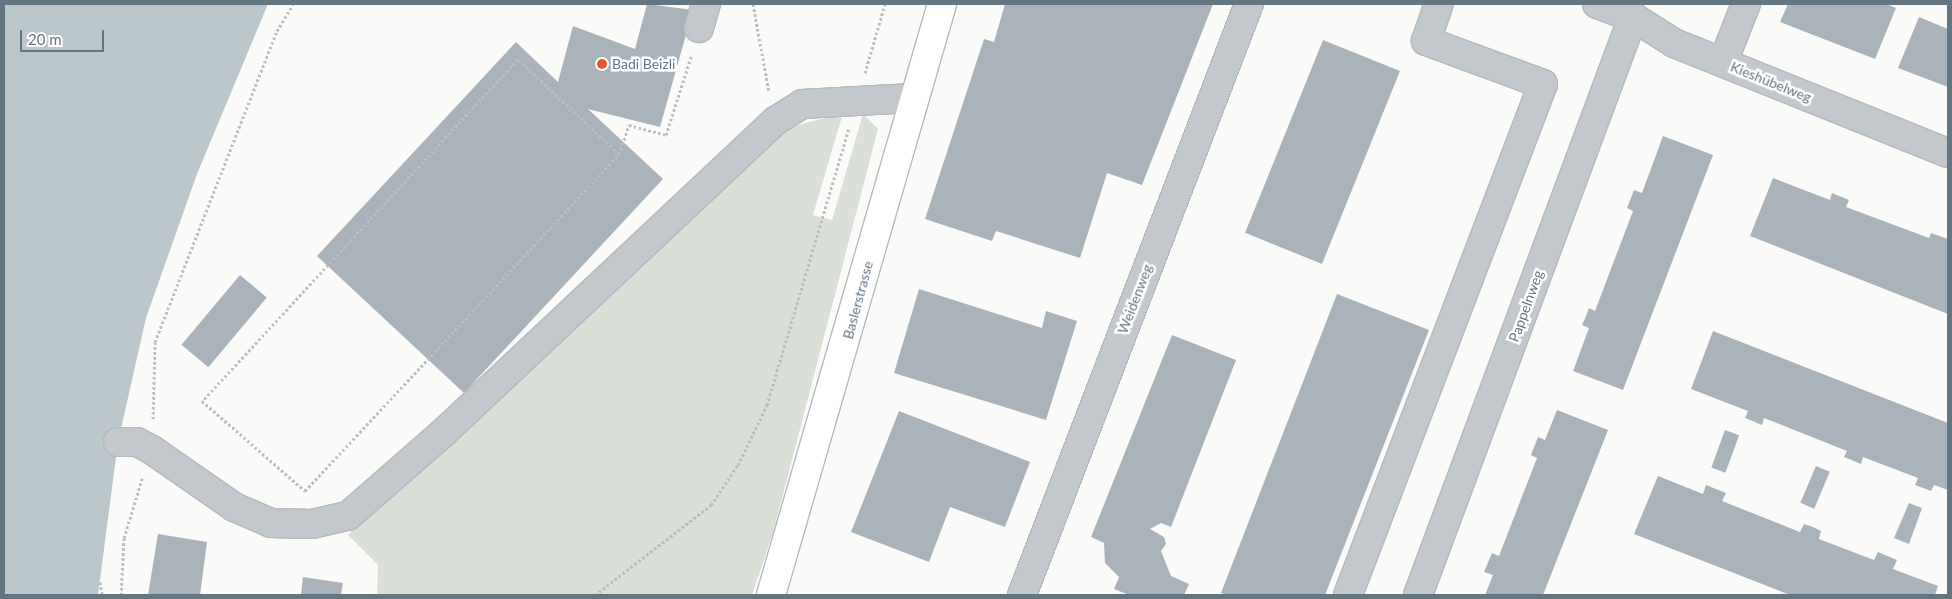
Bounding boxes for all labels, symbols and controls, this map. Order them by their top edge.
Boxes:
scale bar [22,20,106,52]
text: 20 m [28,30,62,48]
place label: Badi Beizli [612,56,675,72]
marker: Badi Beizli [596,58,608,70]
street label: Kieshübelweg [1728,58,1814,106]
street label: Baslerstrasse [840,259,876,341]
street label: Weidenweg [1114,262,1156,336]
street label: Pappelnweg [1505,268,1547,344]

